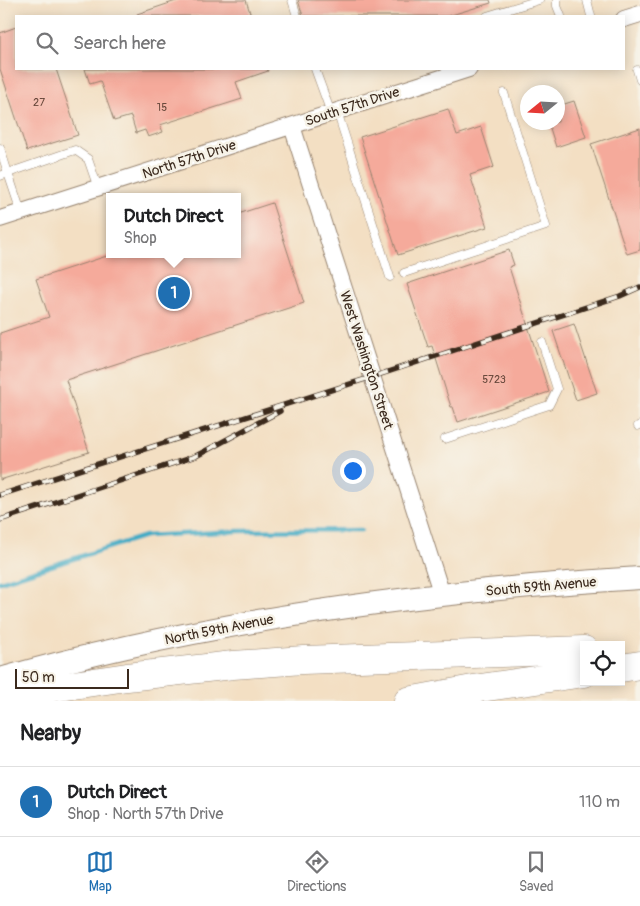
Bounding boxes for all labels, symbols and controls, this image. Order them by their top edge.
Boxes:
search box [15,15,625,70]
icon: search [33,29,61,57]
text: Search here [73,31,166,55]
street label: South 57th Drive [303,83,402,130]
north arrow [520,85,565,130]
house number: 27 [33,96,45,109]
house number: 15 [157,101,167,114]
street label: North 57th Drive [140,136,238,183]
popup [106,193,241,258]
text: Dutch Direct [124,204,223,228]
text: Shop [124,228,157,248]
pin: 1 [158,274,190,312]
street label: West Washington Street [336,289,397,432]
house number: 5723 [482,373,506,386]
your location [340,458,366,484]
street label: South 59th Avenue [485,573,597,600]
street label: North 59th Avenue [163,611,275,648]
map controls [580,641,625,686]
button: locate [580,641,625,686]
scale bar [15,666,129,689]
text: 50 m [22,669,55,686]
text: Nearby [20,720,81,747]
text: Dutch Direct [67,780,167,804]
text: 1 [33,792,39,812]
text: 110 m [579,792,620,812]
text: Shop · North 57th Drive [67,804,224,824]
tab: Map [86,848,114,895]
tab: Directions [287,848,346,895]
tab: Saved [519,848,554,895]

